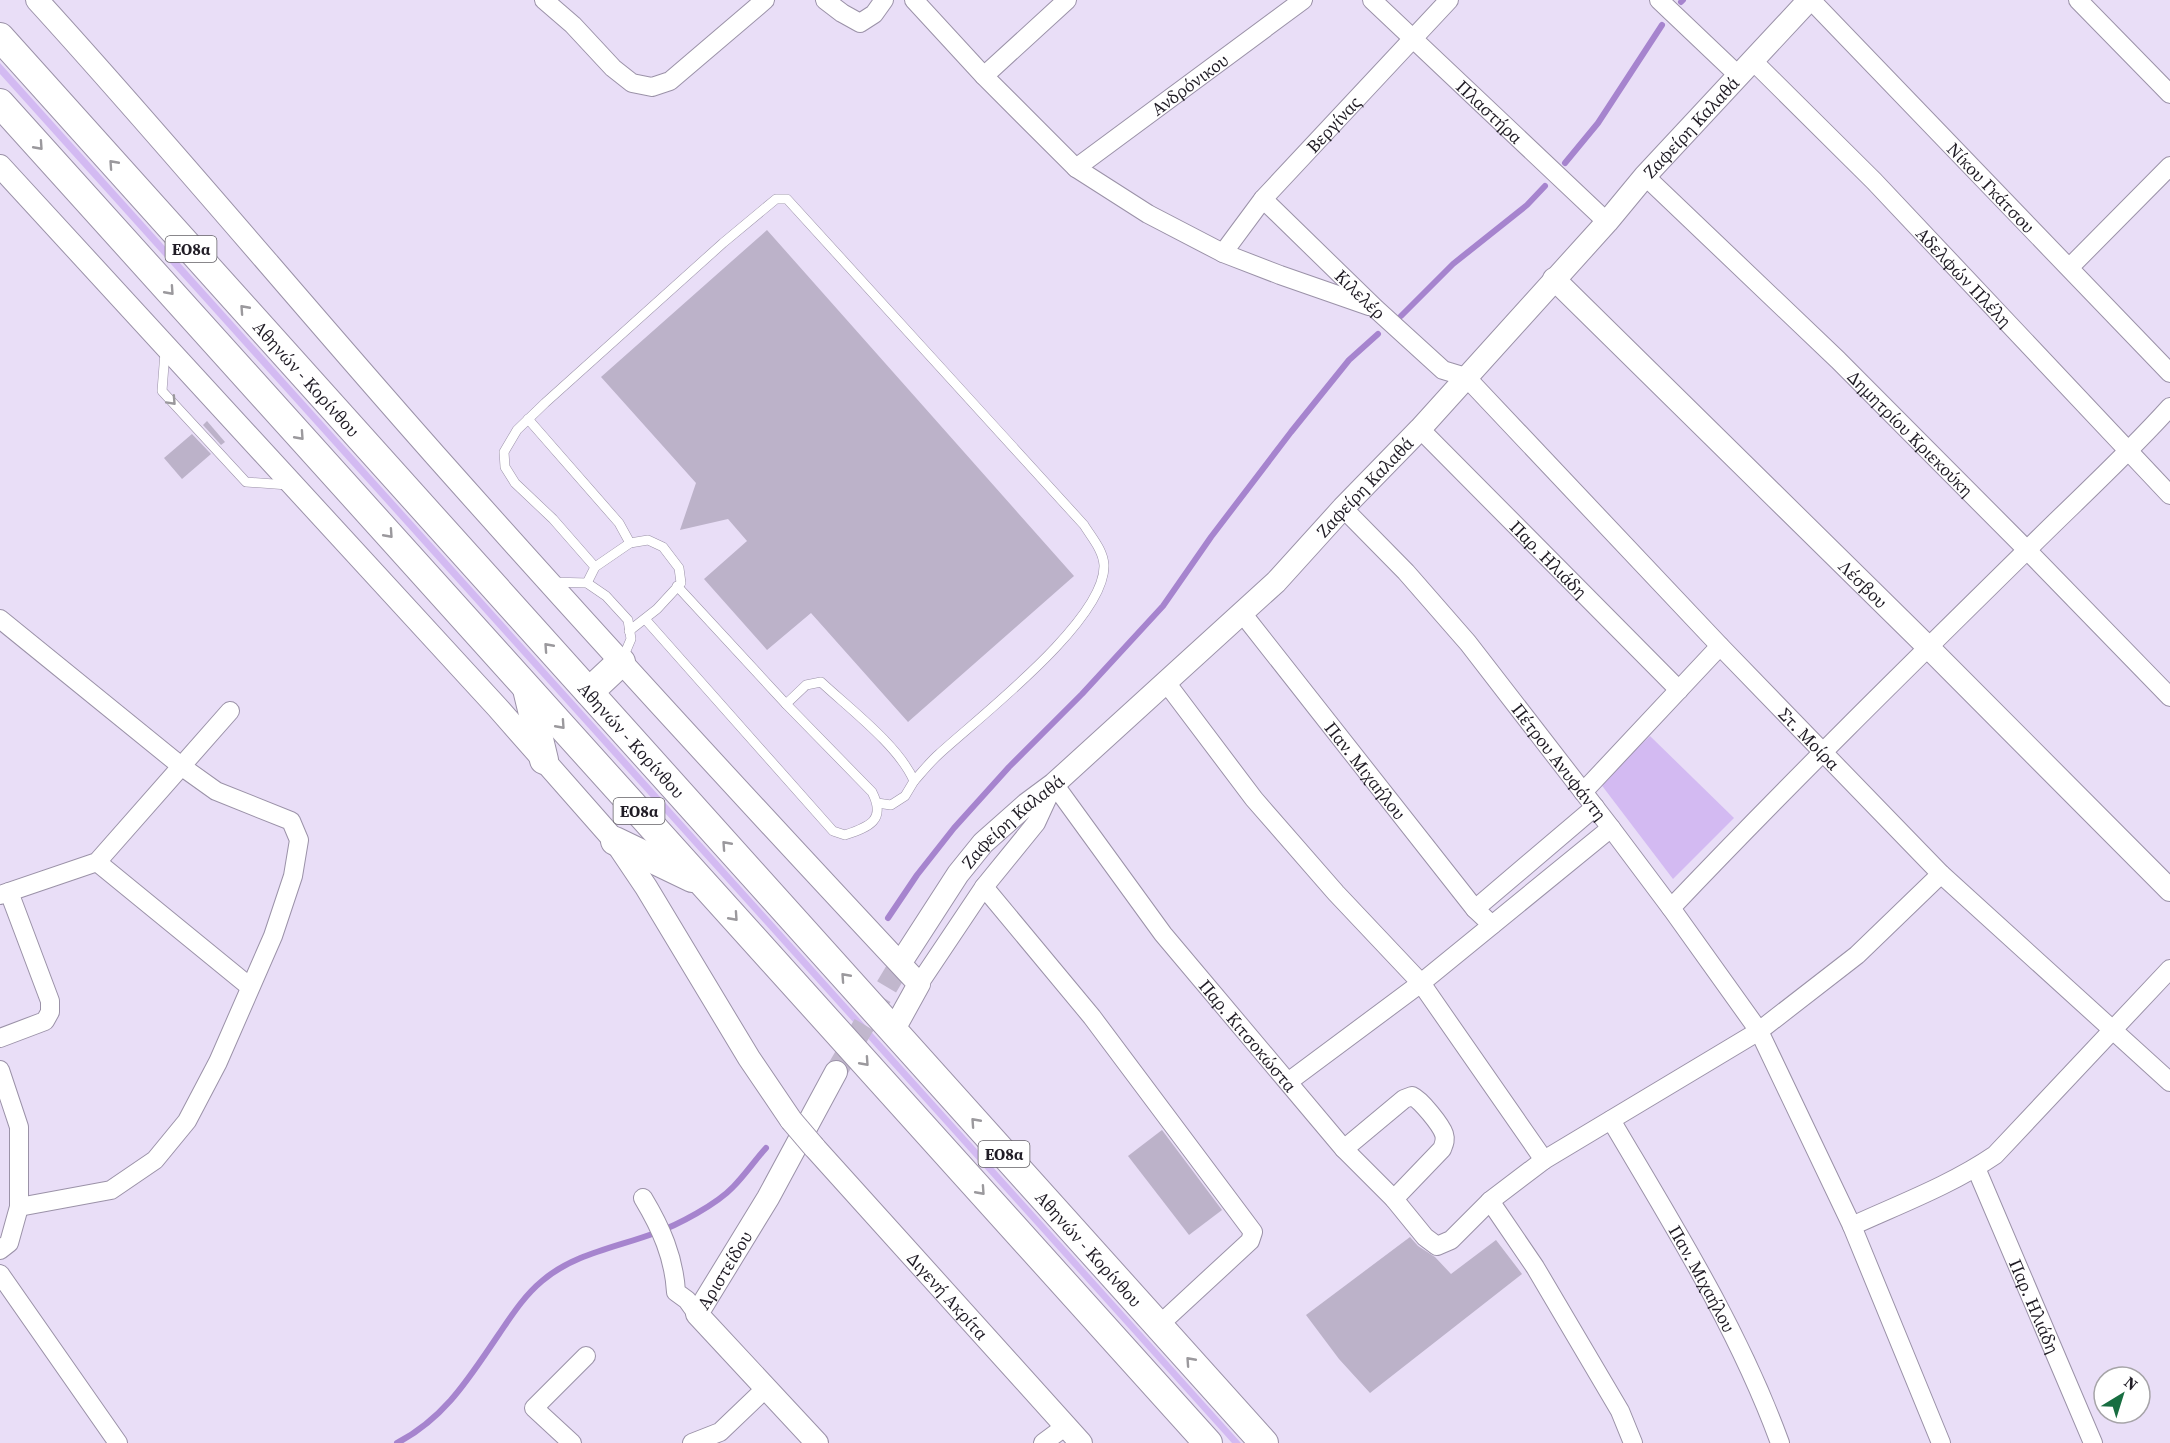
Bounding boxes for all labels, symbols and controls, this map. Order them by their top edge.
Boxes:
street label: Ανδρόνικου [1146,47,1233,121]
street label: Ζαφείρη Καλαθά [1637,71,1744,183]
street label: Πλαστήρα [1451,74,1528,149]
street label: Βεργίνας [1300,90,1366,158]
street label: Νίκου Γκάτσου [1942,137,2041,238]
one-way arrow [32,139,43,150]
one-way arrow [109,160,120,170]
street label: Αδελφών Πλέλη [1911,221,2018,332]
road number: ΕΟ8α [166,236,216,262]
street label: Κιλελέρ [1330,263,1391,325]
one-way arrow [163,284,174,295]
one-way arrow [240,305,251,315]
street label: Αθηνών - Κορίνθου [248,315,366,442]
street label: Δημητρίου Κριεκούκη [1842,365,1979,502]
one-way arrow [165,394,176,405]
one-way arrow [293,429,304,440]
street label: Ζαφείρη Καλαθά [1310,431,1418,542]
street label: Παρ. Ηλιάδη [1505,514,1593,603]
one-way arrow [381,526,392,537]
street label: Λέσβου [1833,554,1893,613]
one-way arrow [544,643,555,654]
street label: Αθηνών - Κορίνθου [573,676,691,803]
street label: Πέτρου Ανυφάντη [1506,698,1613,826]
street label: Στ. Μοίρα [1773,702,1846,775]
street label: Παν. Μιχαήλου [1319,716,1412,824]
one-way arrow [554,719,565,729]
street label: Ζαφείρη Καλαθά [955,768,1069,873]
road number: ΕΟ8α [614,798,664,824]
one-way arrow [722,841,733,852]
one-way arrow [727,910,738,921]
one-way arrow [841,973,852,984]
street label: Παρ. Κιτσοκώστα [1194,974,1303,1097]
one-way arrow [858,1055,869,1066]
one-way arrow [971,1118,982,1129]
road number: ΕΟ8α [978,1141,1030,1167]
one-way arrow [974,1184,985,1195]
street label: Αθηνών - Κορίνθου [1030,1185,1148,1312]
street label: Παν. Μιχαήλου [1663,1220,1742,1336]
street label: Αριστείδου [690,1226,758,1314]
street label: Διγενή Ακρίτα [902,1246,994,1345]
street label: Παρ. Ηλιάδη [2003,1255,2066,1357]
one-way arrow [1186,1357,1197,1368]
north arrow [2092,1365,2152,1425]
text: N [2120,1371,2143,1396]

